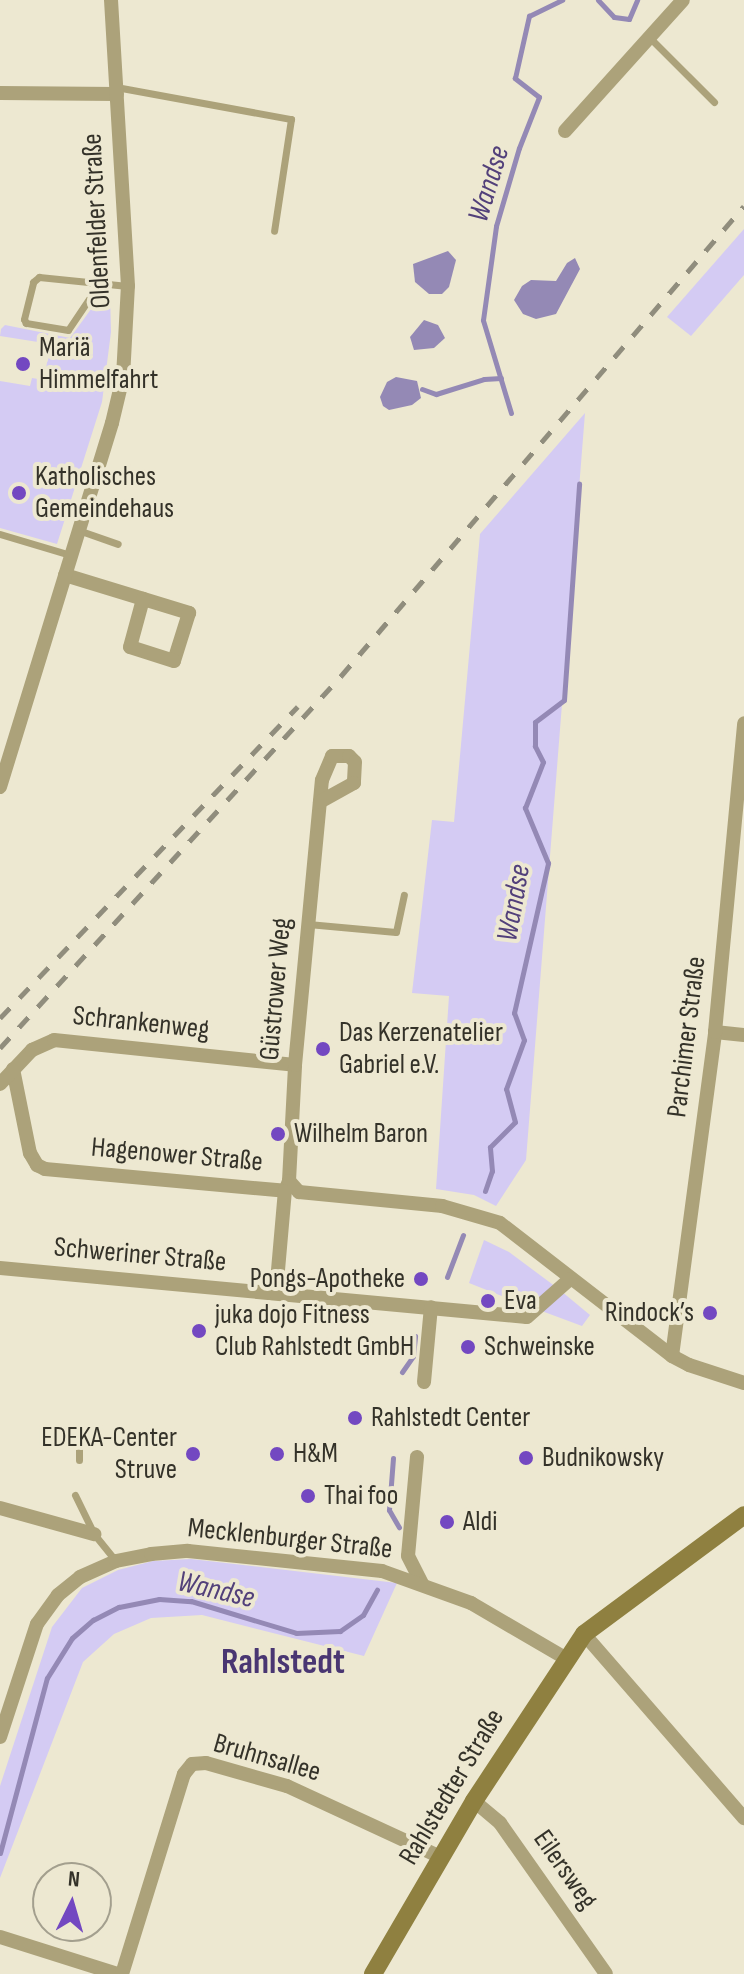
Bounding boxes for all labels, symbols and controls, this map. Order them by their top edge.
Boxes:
street label: Oldenfelder Straße [76,133,118,309]
water label: Wandse [460,142,518,226]
place label: Mariä Himmelfahrt [39,331,158,397]
marker: Mariä Himmelfahrt [14,355,32,373]
place label: Katholisches Gemeindehaus [35,460,174,526]
marker: Katholisches Gemeindehaus [10,484,28,502]
water label: Wandse [490,862,538,944]
street label: Güstrower Weg [253,916,299,1062]
street label: Parchimer Straße [660,955,714,1119]
street label: Schrankenweg [71,999,211,1047]
place label: Das Kerzenatelier Gabriel e.V. [339,1016,503,1082]
marker: Das Kerzenatelier Gabriel e.V. [314,1040,332,1058]
place label: Wilhelm Baron [294,1117,428,1151]
marker: Wilhelm Baron [269,1125,287,1143]
street label: Hagenower Straße [90,1131,264,1179]
street label: Schweriner Straße [52,1231,228,1279]
place label: Pongs-Apotheke [250,1262,405,1296]
marker: Pongs-Apotheke [412,1270,430,1288]
place label: Eva [504,1284,537,1318]
marker: Eva [479,1292,497,1310]
place label: Rindock’s [605,1296,694,1330]
place label: juka dojo Fitness Club Rahlstedt GmbH [215,1298,414,1364]
marker: Rindock’s [701,1304,719,1322]
marker: juka dojo Fitness Club Rahlstedt GmbH [190,1322,208,1340]
place label: Schweinske [484,1330,595,1364]
marker: Schweinske [459,1338,477,1356]
place label: Rahlstedt Center [371,1401,530,1435]
marker: Rahlstedt Center [346,1409,364,1427]
place label: EDEKA-Center Struve [41,1421,177,1487]
place label: H&M [293,1437,338,1471]
place label: Budnikowsky [542,1441,664,1475]
marker: EDEKA-Center Struve [184,1445,202,1463]
marker: H&M [268,1445,286,1463]
marker: Budnikowsky [517,1449,535,1467]
place label: Thai foo [324,1479,398,1513]
marker: Thai foo [299,1487,317,1505]
place label: Aldi [463,1505,497,1539]
street label: Mecklenburger Straße [186,1512,394,1566]
marker: Aldi [438,1513,456,1531]
water label: Wandse [174,1564,258,1616]
district label: Rahlstedt [221,1641,345,1685]
street label: Rahlstedter Straße [392,1703,512,1871]
street label: Bruhnsallee [210,1727,324,1789]
street label: Eilersweg [526,1824,604,1916]
north arrow [32,1862,112,1942]
text: N [67,1866,81,1894]

